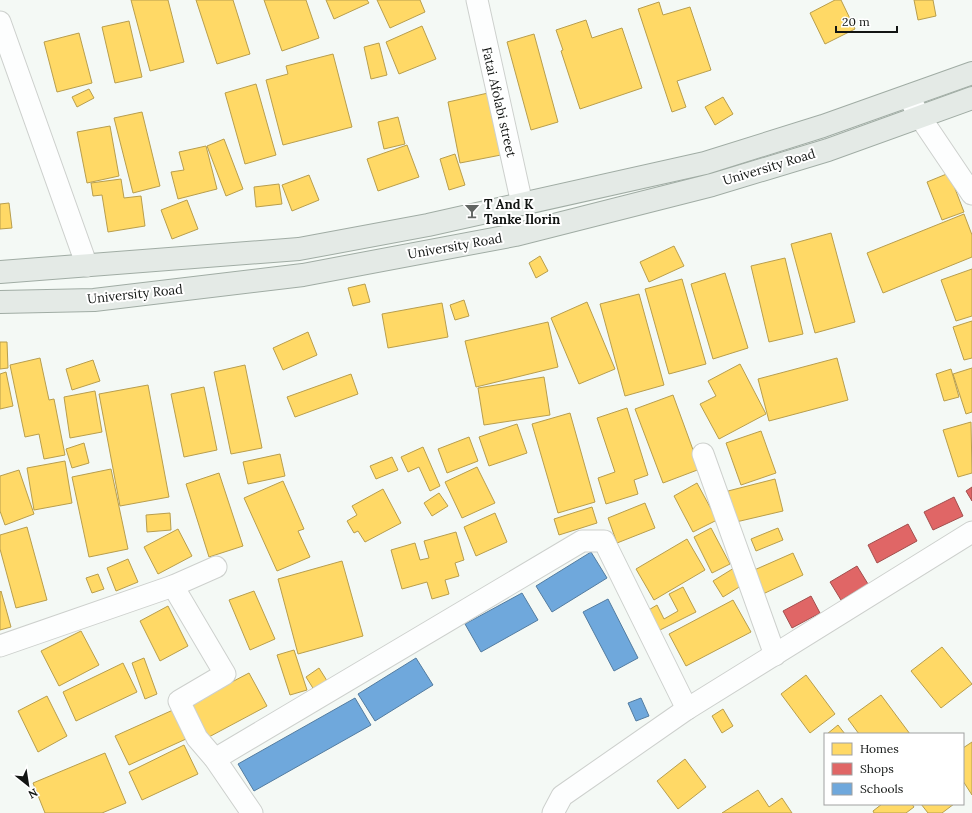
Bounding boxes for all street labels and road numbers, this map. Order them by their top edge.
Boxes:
street label: Fatai Afolabi street [478,45,520,159]
street label: University Road [721,145,818,189]
street label: University Road [406,229,504,263]
street label: University Road [86,281,184,307]

